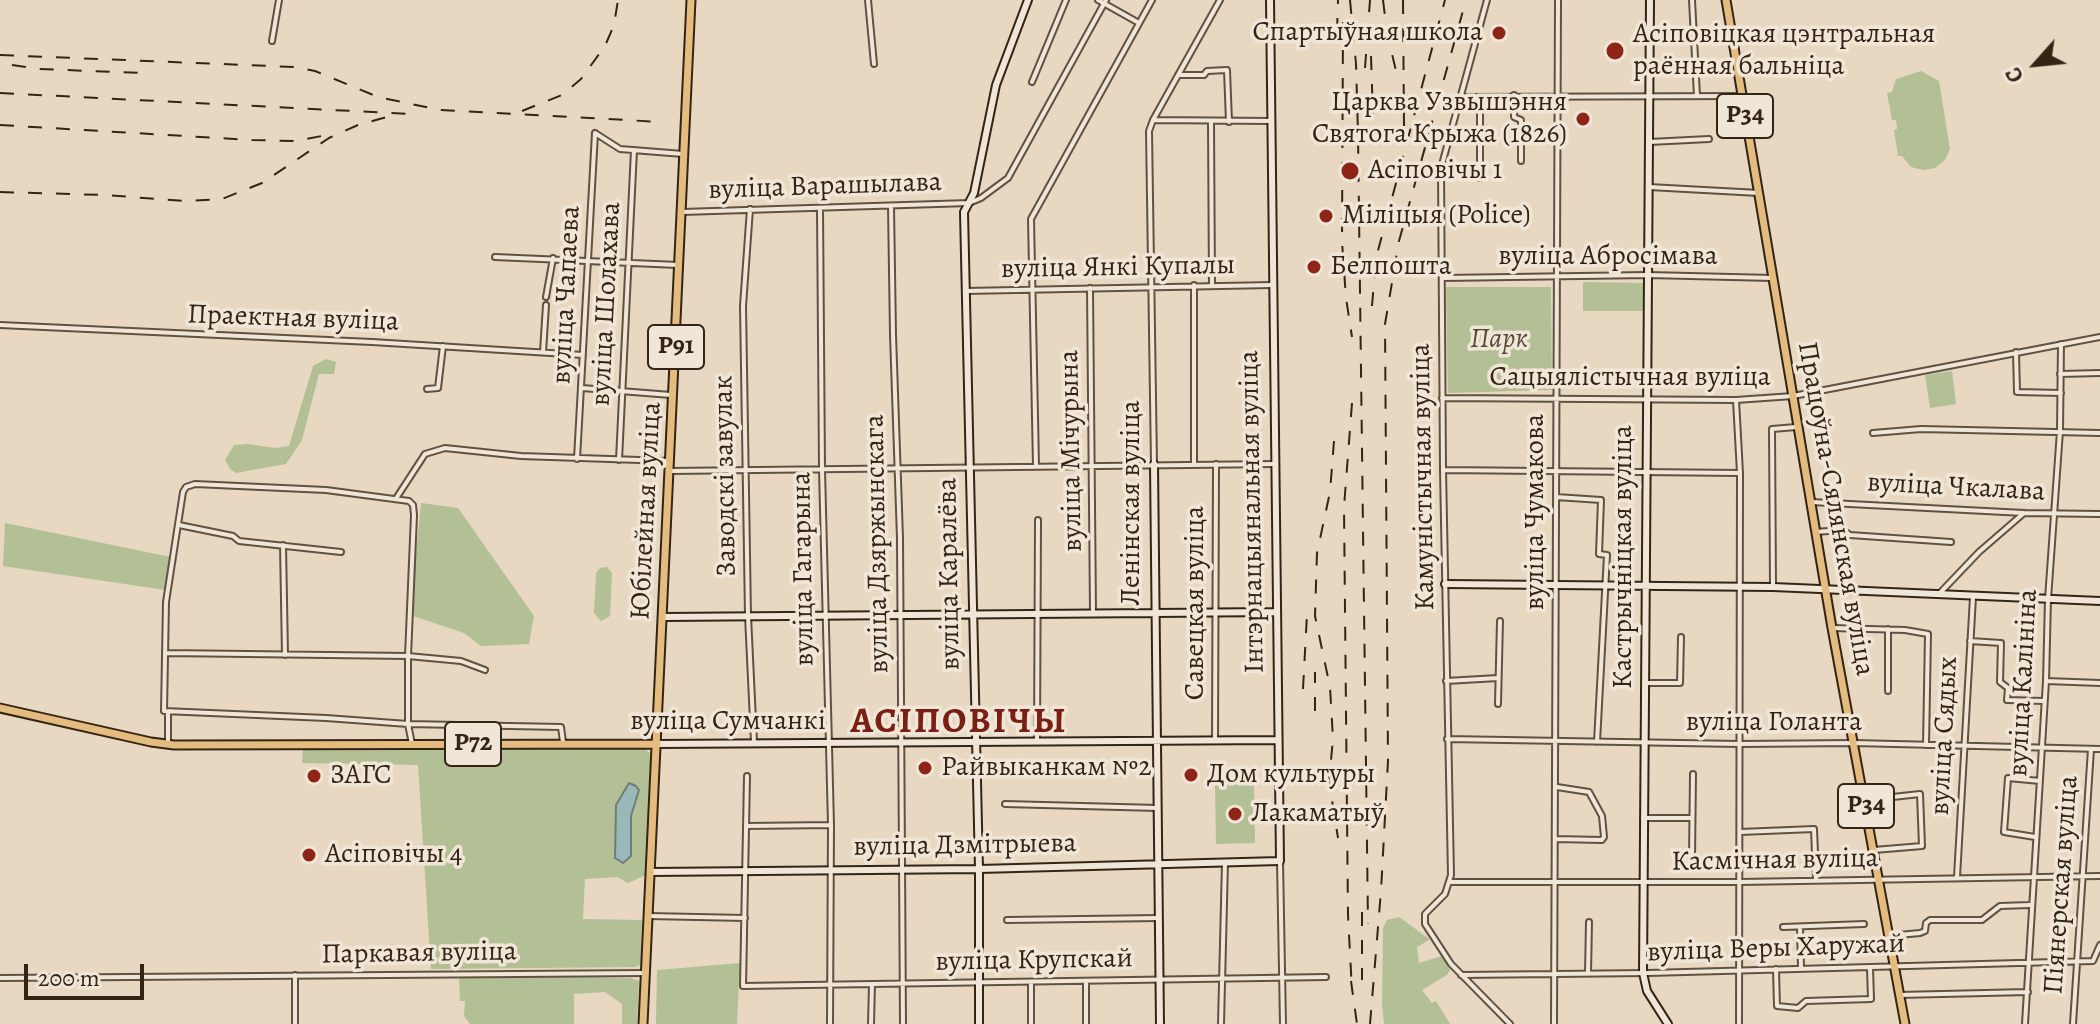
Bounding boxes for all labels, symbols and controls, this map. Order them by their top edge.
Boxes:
place label: Спартыўная школа [1253,16,1483,50]
place label: Асіповіцкая цэнтральная раённая бальніца [1633,18,1935,84]
marker: Спартыўная школа [1490,24,1508,42]
north arrow [1996,24,2076,104]
marker: Асіповіцкая цэнтральная раённая бальніца [1604,40,1626,62]
text: С [1998,62,2031,88]
place label: Царква Узвышэння Святога Крыжа (1826) [1312,86,1567,152]
road number: Р34 [1717,94,1773,138]
marker: Царква Узвышэння Святога Крыжа (1826) [1574,110,1592,128]
place label: Асіповічы 1 [1368,154,1502,188]
marker: Асіповічы 1 [1339,160,1361,182]
street label: вуліца Варашылава [708,166,942,208]
place label: Міліцыя (Police) [1342,199,1531,233]
street label: вуліца Шолахава [585,201,629,407]
street label: вуліца Чапаева [546,205,588,385]
marker: Міліцыя (Police) [1317,207,1335,225]
street label: вуліца Абросімава [1498,240,1718,274]
street label: вуліца Янкі Купалы [1001,249,1235,287]
place label: Белпошта [1330,250,1452,284]
marker: Белпошта [1305,258,1323,276]
street label: Праектная вуліца [187,299,399,339]
park label: Парк [1470,323,1528,357]
road number: Р91 [648,325,704,369]
street label: Працоўна-Сялянская вуліца [1789,339,1881,679]
street label: Камуністычная вуліца [1405,343,1443,611]
street label: вуліца Мічурына [1053,350,1091,552]
street label: Інтэрнацыянальная вуліца [1233,350,1273,674]
street label: Сацыялістычная вуліца [1489,361,1771,395]
street label: Заводскі завулак [707,375,745,577]
street label: Ленінская вуліца [1115,400,1149,606]
street label: Юбілейная вуліца [625,401,669,621]
street label: вуліца Дзяржынскага [859,414,897,674]
street label: вуліца Чумакова [1519,414,1553,610]
street label: Кастрычніцкая вуліца [1607,425,1641,689]
street label: вуліца Чкалава [1866,467,2046,509]
street label: вуліца Гагарына [786,472,822,666]
street label: вуліца Каралёва [932,477,968,671]
street label: Савецкая вуліца [1179,506,1213,700]
street label: вуліца Калініна [2002,588,2046,778]
street label: вуліца Сядых [1924,656,1966,816]
district label: АСІПОВІЧЫ [851,701,1067,745]
street label: вуліца Сумчанкі [630,705,826,739]
street label: вуліца Голанта [1686,706,1862,740]
road number: Р72 [445,722,501,766]
place label: Райвыканкам №2 [941,751,1151,785]
place label: Дом культуры [1207,758,1375,792]
place label: ЗАГС [330,759,392,793]
marker: Райвыканкам №2 [916,759,934,777]
marker: Дом культуры [1182,766,1200,784]
marker: ЗАГС [305,767,323,785]
street label: Піянерская вуліца [2038,775,2086,995]
road number: Р34 [1838,784,1894,828]
place label: Лакаматыў [1251,797,1384,831]
marker: Лакаматыў [1226,805,1244,823]
street label: вуліца Дзмітрыева [853,827,1077,865]
place label: Асіповічы 4 [325,838,463,872]
street label: Касмічная вуліца [1671,842,1879,880]
marker: Асіповічы 4 [300,846,318,864]
street label: вуліца Веры Харужай [1647,928,1905,970]
street label: Паркавая вуліца [321,935,517,973]
street label: вуліца Крупскай [935,942,1133,980]
scale bar [28,948,148,998]
text: 200 m [38,962,100,994]

